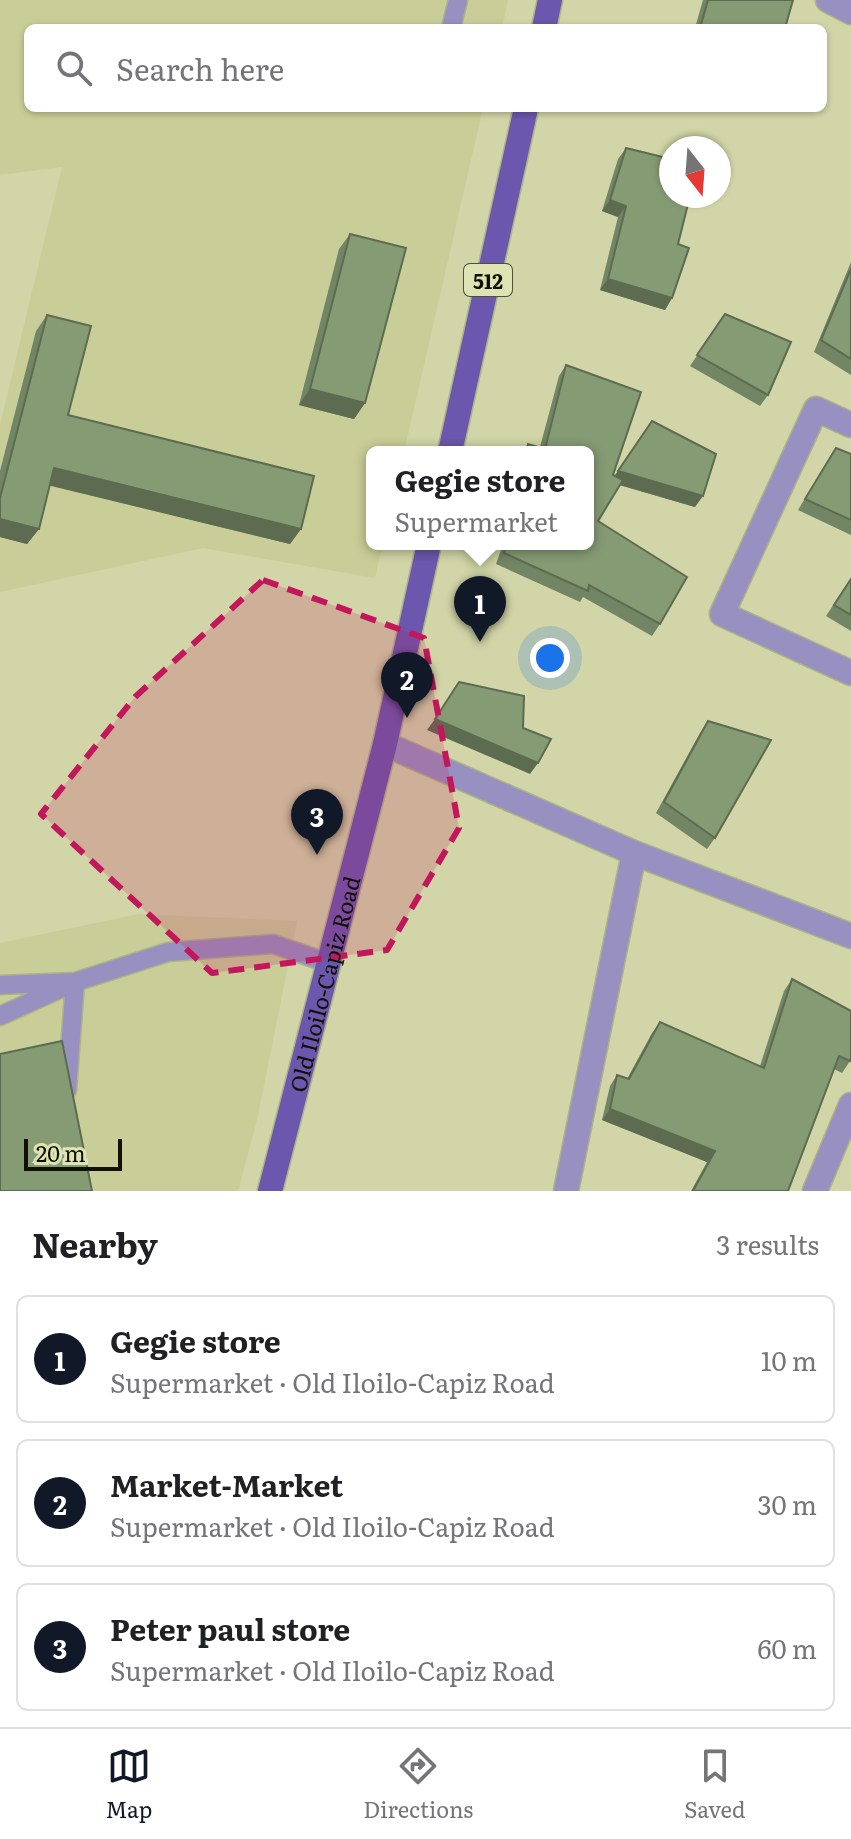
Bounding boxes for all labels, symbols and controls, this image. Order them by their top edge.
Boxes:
search box [24,24,827,112]
icon: search [52,46,96,90]
text: Search here [116,46,284,90]
north arrow [659,136,731,208]
road number: 512 [464,264,512,296]
popup [366,446,594,550]
text: Gegie store [395,457,565,501]
text: Supermarket [395,501,558,540]
pin: 1 [454,576,506,642]
your location [530,638,570,678]
pin: 2 [381,652,433,718]
pin: 3 [291,789,343,855]
street label: Old Iloilo-Capiz Road [280,872,367,1095]
scale bar [24,1135,122,1171]
text: 20 m [36,1136,86,1169]
text: Nearby [32,1218,158,1268]
text: 3 results [716,1224,819,1263]
text: Gegie store [110,1318,281,1362]
text: 1 [55,1340,65,1379]
text: 10 m [761,1340,817,1379]
text: Supermarket · Old Iloilo-Capiz Road [110,1362,555,1401]
text: Market-Market [110,1462,343,1506]
text: 2 [53,1484,67,1523]
text: 30 m [757,1484,817,1523]
text: Supermarket · Old Iloilo-Capiz Road [110,1506,555,1545]
text: Peter paul store [110,1606,350,1650]
text: 3 [53,1628,67,1667]
text: 60 m [758,1628,817,1667]
text: Supermarket · Old Iloilo-Capiz Road [110,1650,555,1689]
tab: Map [105,1744,152,1825]
tab: Directions [363,1744,473,1825]
tab: Saved [684,1744,746,1825]

